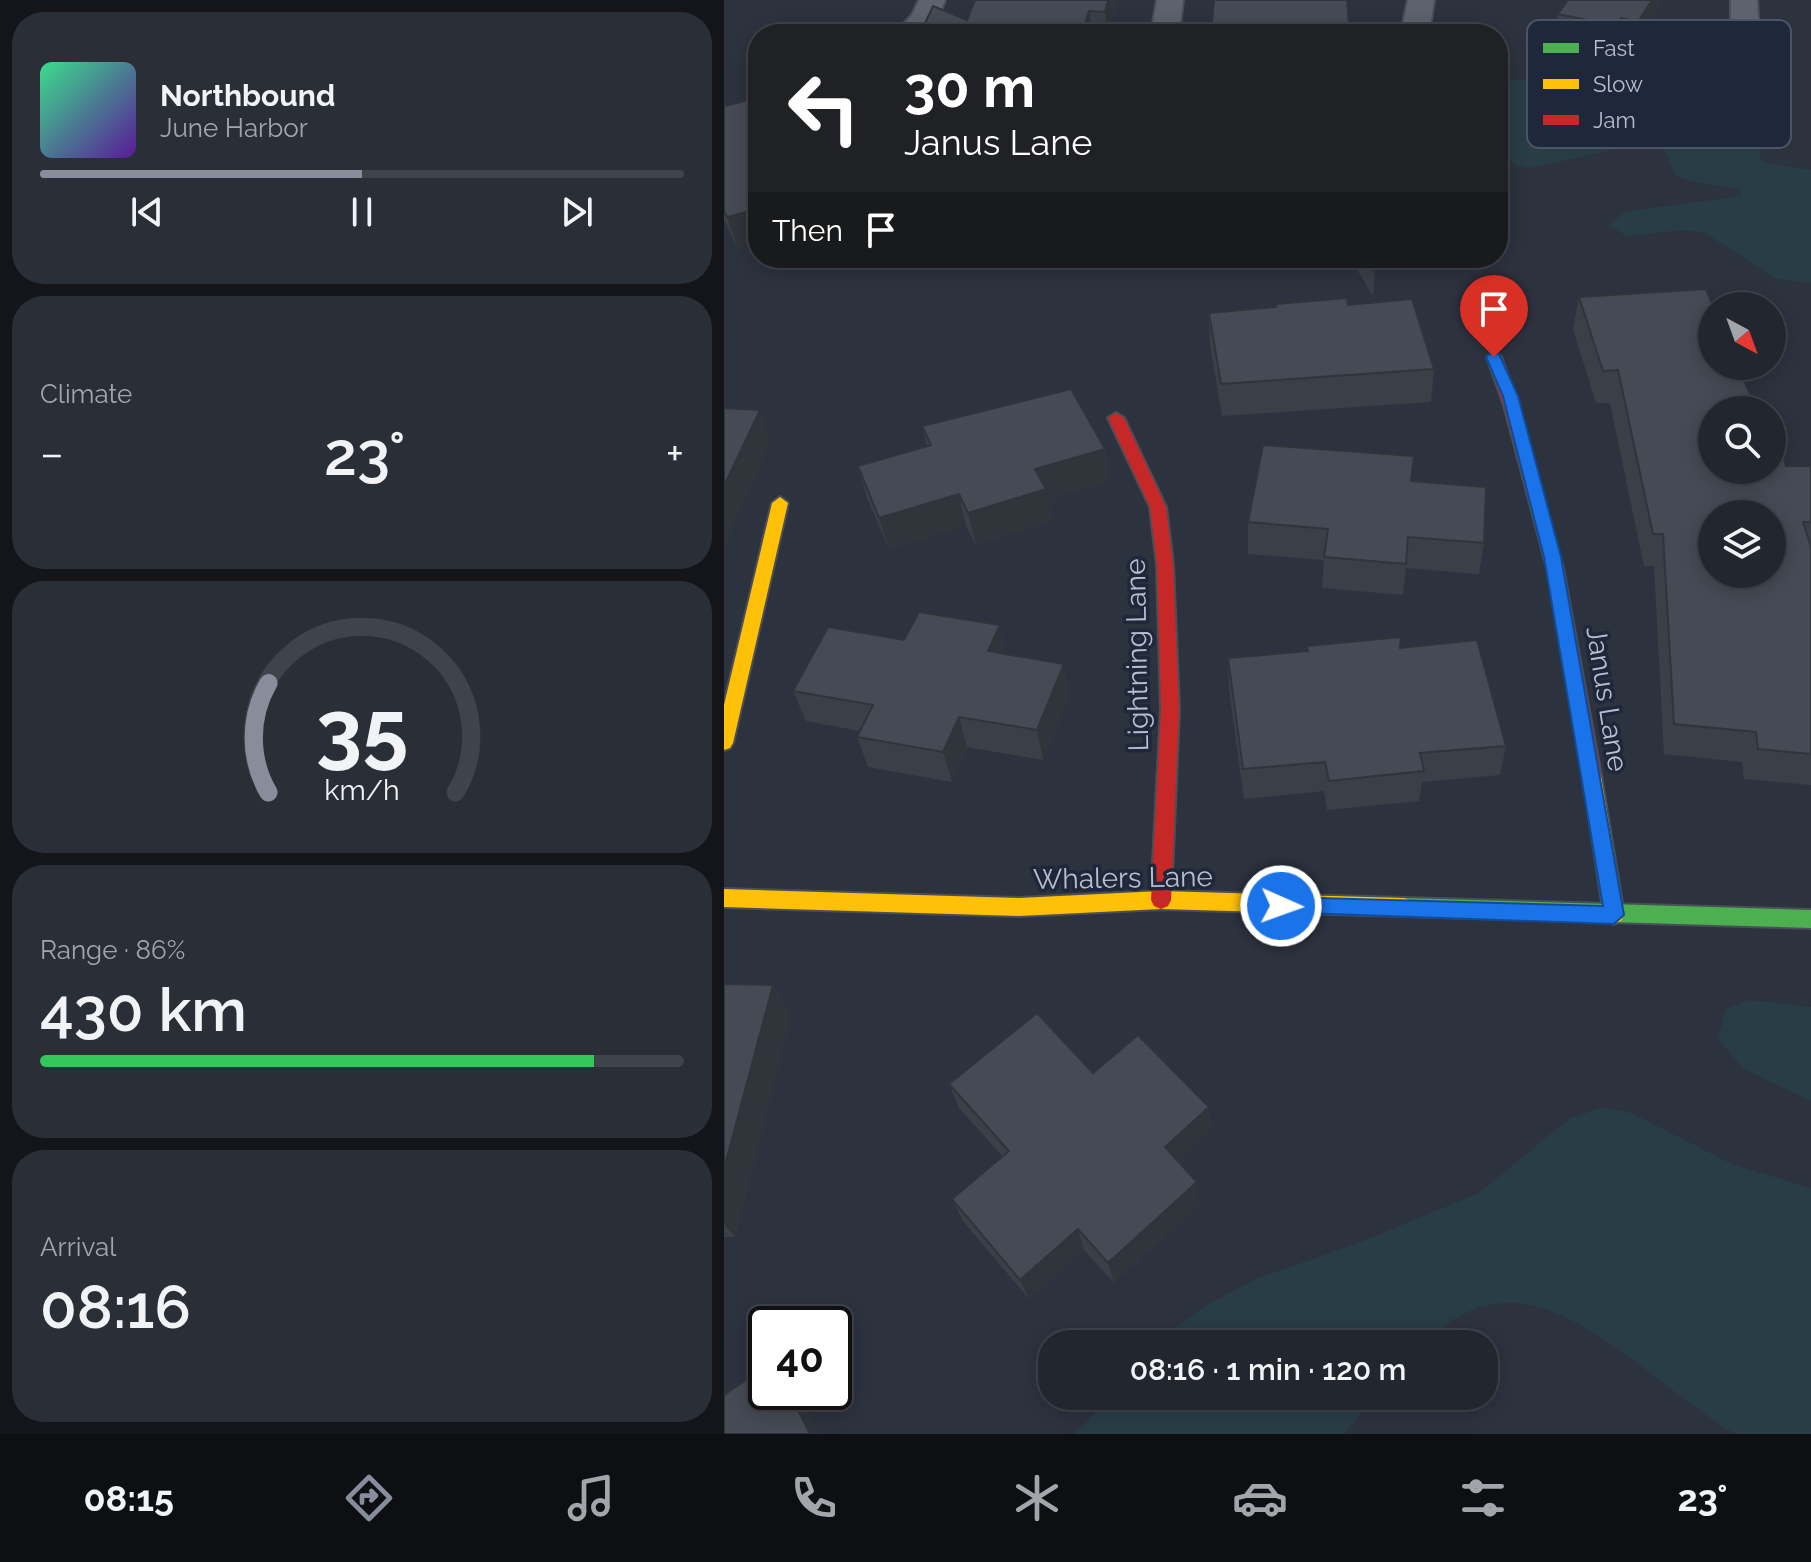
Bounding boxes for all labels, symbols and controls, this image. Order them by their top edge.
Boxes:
legend [1527,20,1791,148]
text: Fast [1593,35,1635,61]
text: 30 m [904,54,1035,120]
icon: left [772,56,876,160]
text: Slow [1593,71,1643,97]
text: Northbound [160,78,335,113]
text: Jam [1593,107,1636,133]
text: June Harbor [160,113,308,143]
text: Janus Lane [904,121,1092,163]
icon: previous [125,190,169,234]
icon: pause [340,190,384,234]
icon: next [555,190,599,234]
icon: arrive [859,208,903,252]
text: Then [772,213,843,248]
pin [1460,275,1528,357]
icon: arrive [1472,287,1516,331]
north arrow [1698,292,1786,380]
map controls [1698,292,1786,588]
text: Climate [40,379,132,409]
button: search [1698,396,1786,484]
text: 23° [324,419,405,489]
text: − [40,428,64,479]
text: + [666,428,684,479]
button: layers [1698,500,1786,588]
street label: Lightning Lane [1119,558,1155,752]
street label: Janus Lane [1579,624,1635,774]
text: 35 [316,681,408,778]
text: km/h [324,773,400,807]
street label: Whalers Lane [1033,860,1213,896]
position arrow [1239,864,1323,948]
text: Range · 86% [40,935,185,965]
text: 430 km [40,975,247,1045]
text: Arrival [40,1232,116,1262]
text: 08:16 [40,1272,191,1342]
speed limit sign: 40 [748,1306,852,1410]
text: 08:16 · 1 min · 120 m [1130,1352,1406,1387]
icon: directions [341,1470,397,1526]
icon: music [563,1470,619,1526]
icon: phone [786,1470,842,1526]
icon: climate [1009,1470,1065,1526]
icon: car [1232,1470,1288,1526]
icon: filters [1455,1470,1511,1526]
text: 08:15 [83,1477,174,1519]
text: 23° [1677,1477,1728,1519]

